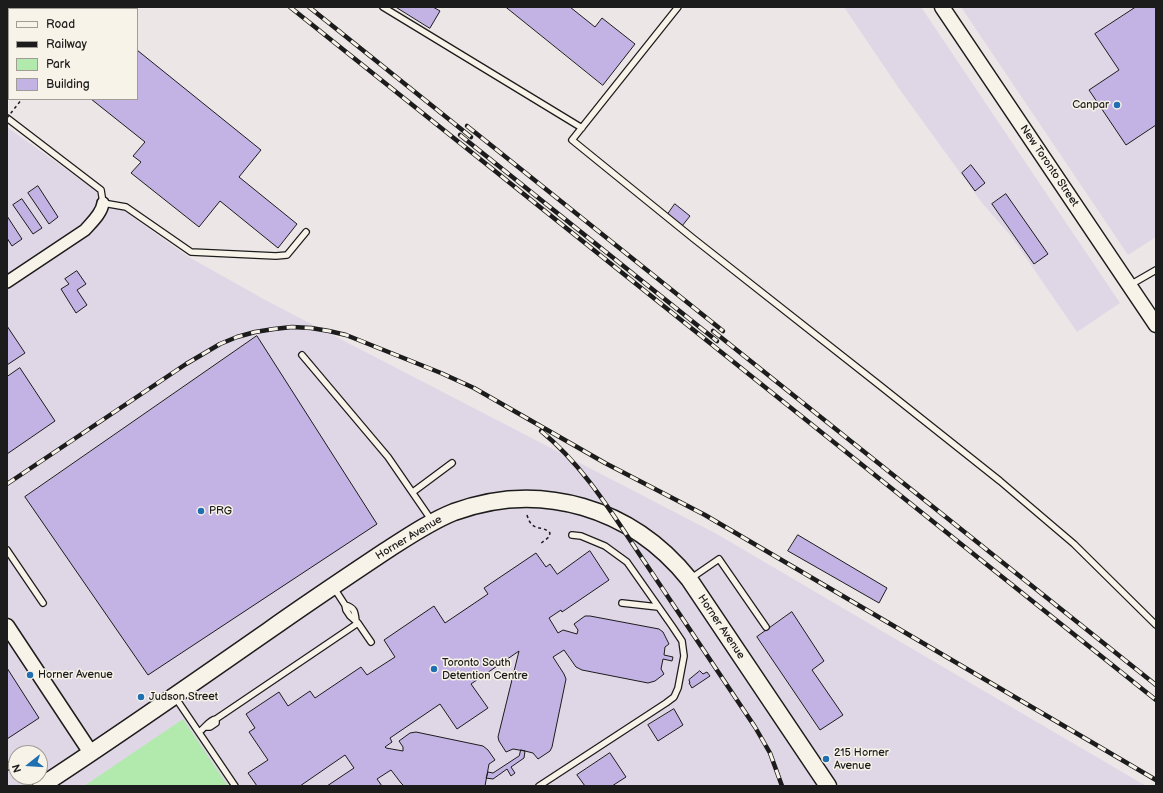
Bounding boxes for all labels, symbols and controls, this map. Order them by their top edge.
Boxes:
legend [8,8,138,100]
text: Road [46,17,75,32]
text: Railway [46,37,87,52]
text: Park [46,57,70,72]
text: Building [46,77,90,92]
place label: Canpar [1072,98,1109,112]
marker: Canpar [1112,100,1122,110]
street label: New Toronto Street [1017,123,1081,209]
place label: PRG [209,504,232,518]
marker: PRG [196,506,206,516]
street label: Horner Avenue [374,513,444,563]
street label: Horner Avenue [695,592,747,662]
place label: Toronto South Detention Centre [442,656,528,682]
marker: Toronto South Detention Centre [429,664,439,674]
place label: Horner Avenue [38,668,113,682]
marker: Horner Avenue [25,670,35,680]
place label: Judson Street [149,690,218,704]
marker: Judson Street [136,692,146,702]
north arrow [8,745,48,785]
place label: 215 Horner Avenue [834,746,889,772]
marker: 215 Horner Avenue [821,754,831,764]
text: N [10,763,24,774]

